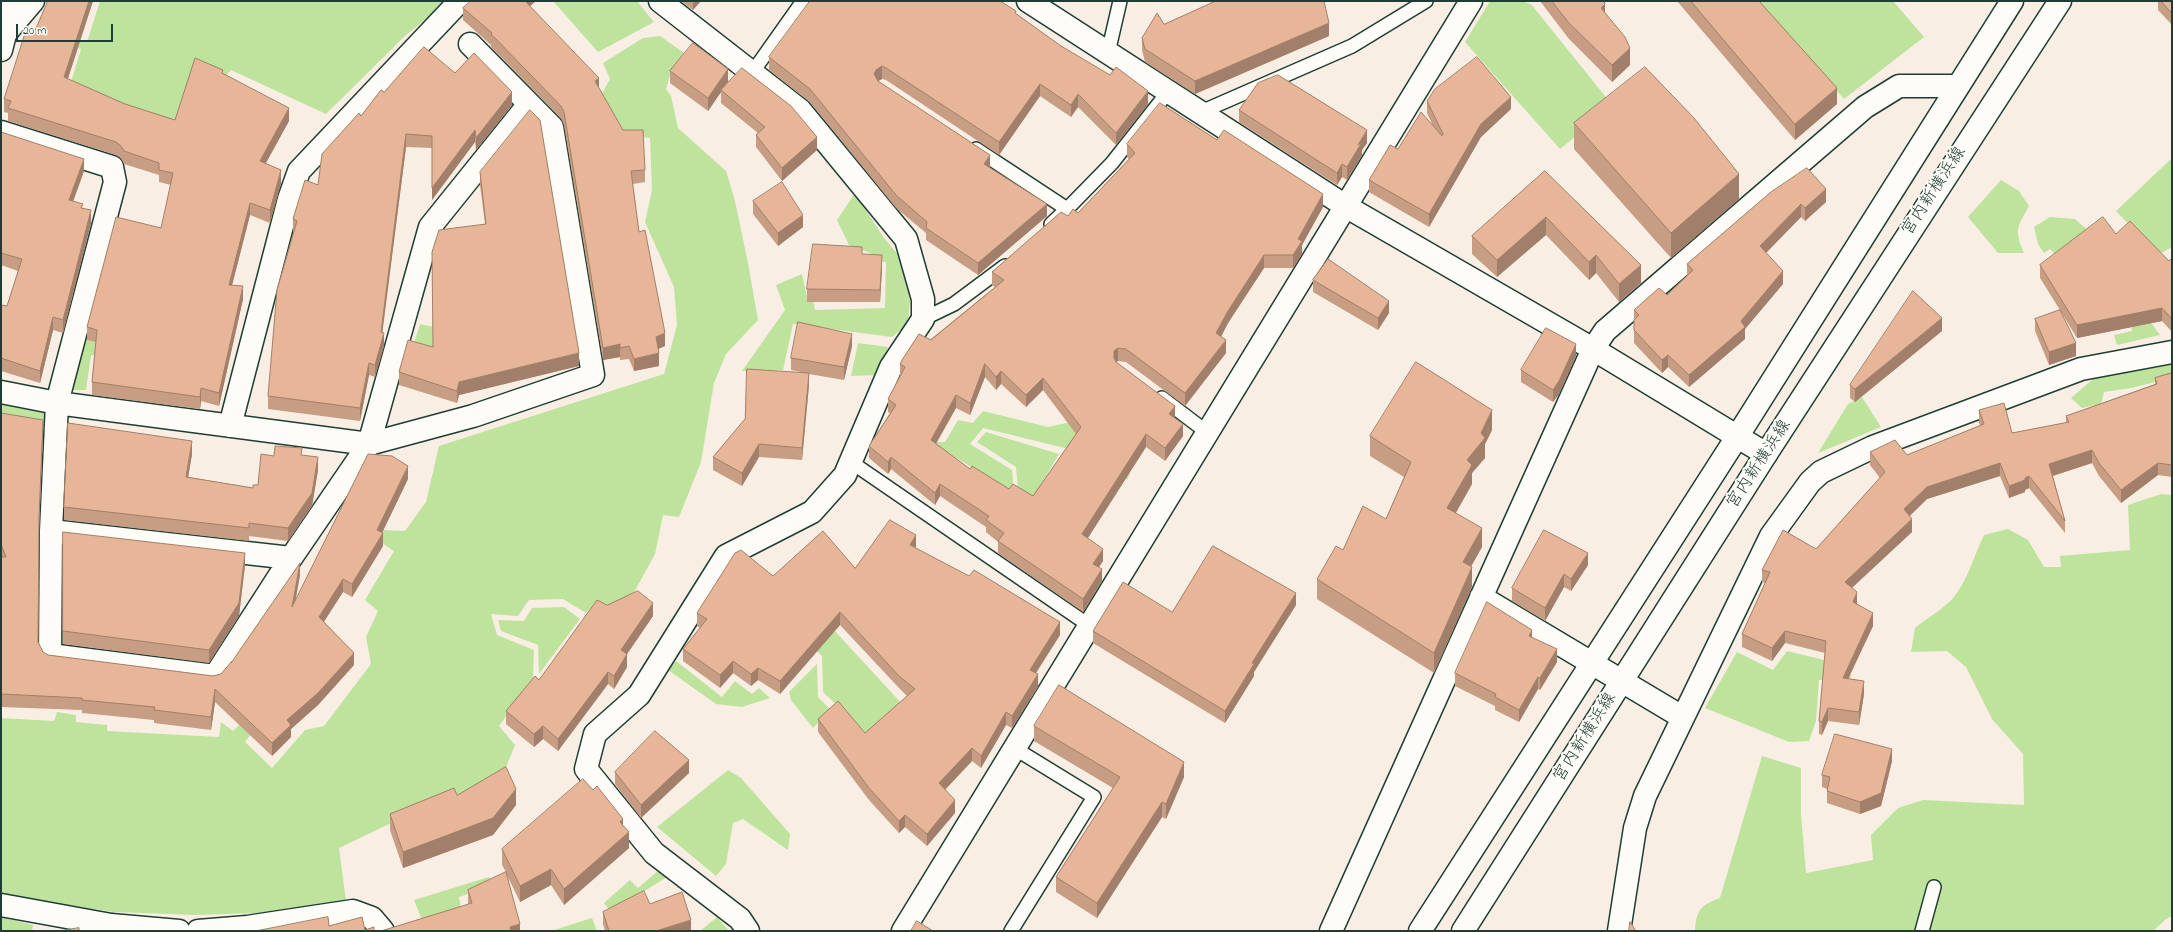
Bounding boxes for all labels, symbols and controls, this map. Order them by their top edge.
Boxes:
scale bar [18,16,115,42]
text: 20 m [23,22,46,40]
street label: 宮内新横浜線 [1899,144,1971,240]
street label: 宮内新横浜線 [1724,417,1796,513]
street label: 宮内新横浜線 [1550,689,1622,787]

